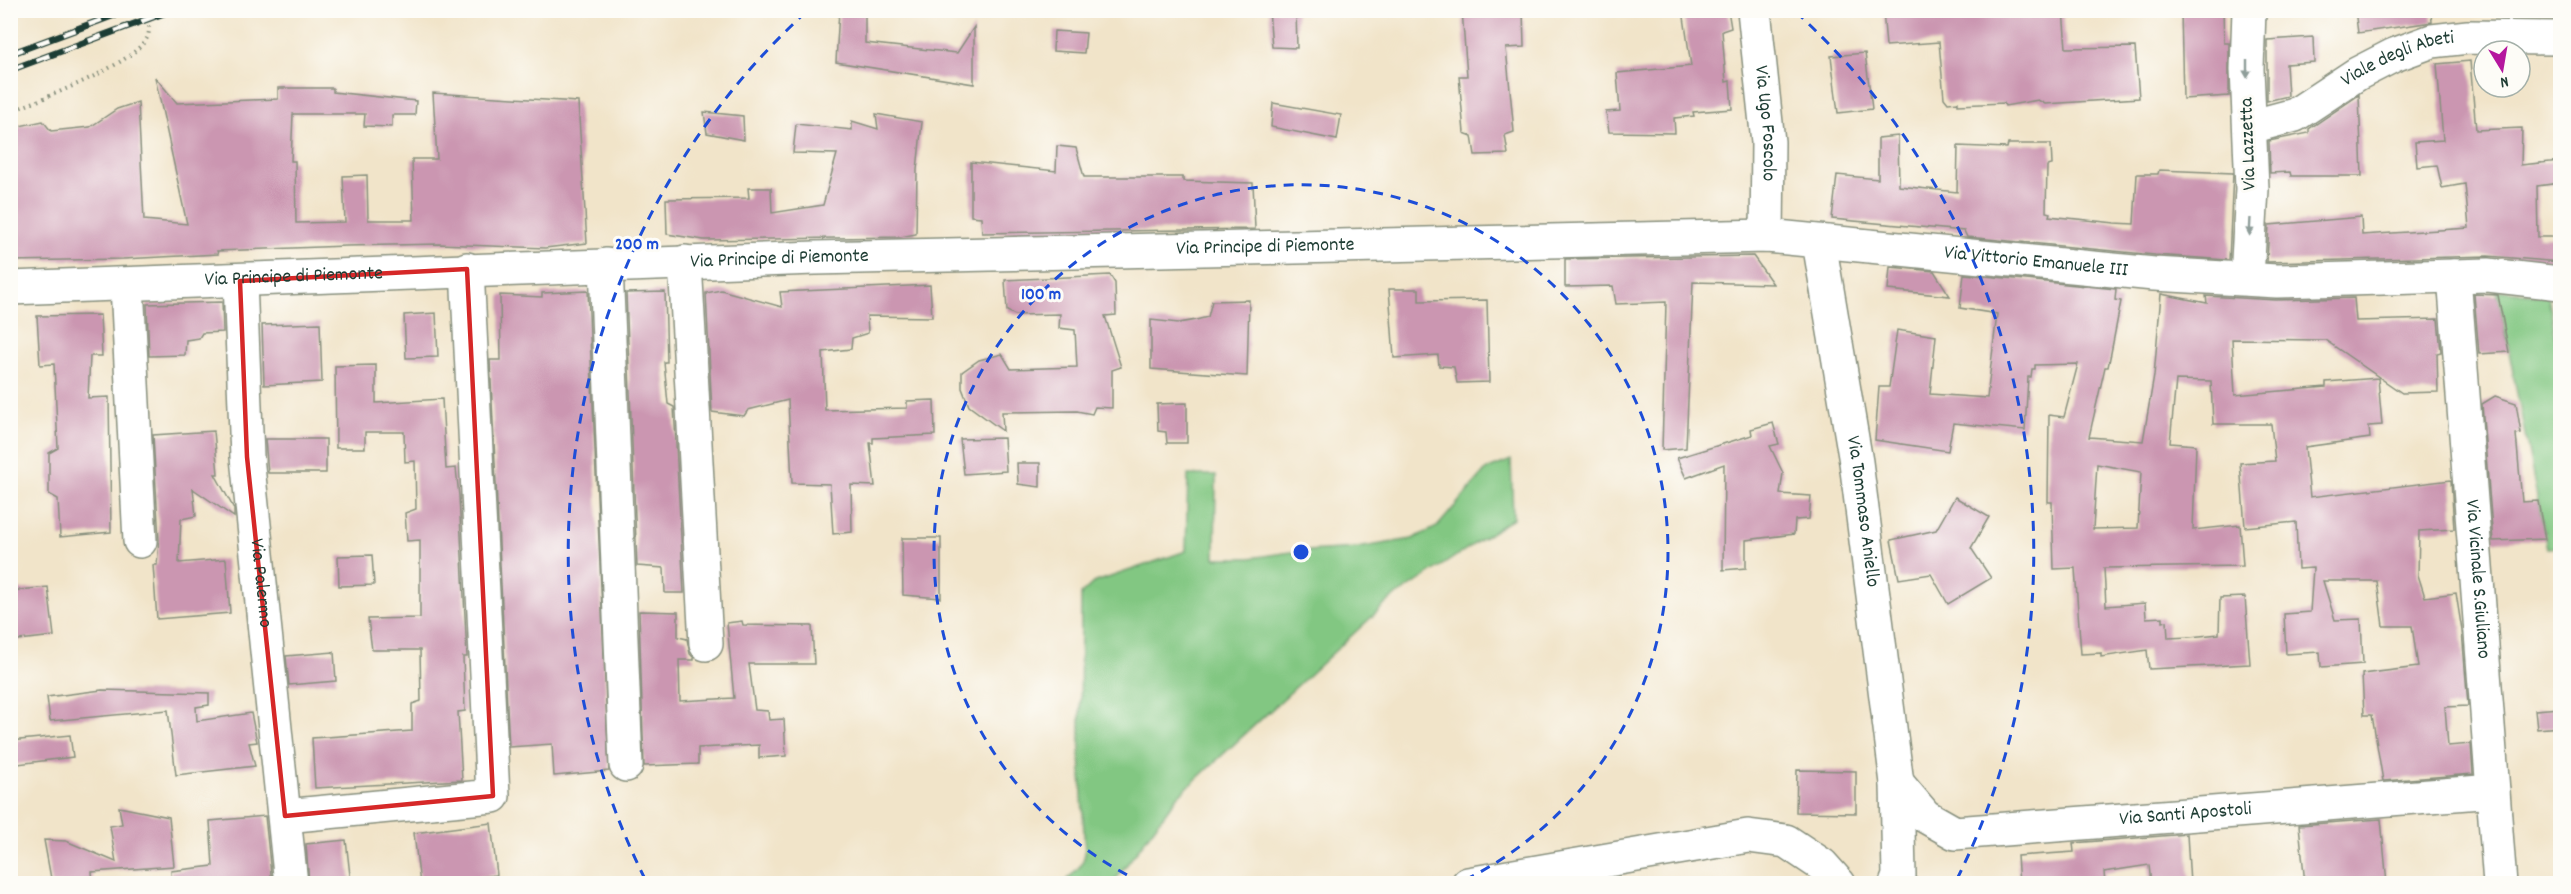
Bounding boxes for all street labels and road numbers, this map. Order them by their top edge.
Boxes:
street label: Viale degli Abeti [2336,25,2456,95]
street label: Via Ugo Foscolo [1746,64,1782,182]
street label: Via Lazzetta [2233,96,2265,191]
street label: Via Principe di Piemonte [1176,232,1355,264]
street label: Via Vittorio Emanuele III [1943,239,2129,285]
street label: Via Principe di Piemonte [690,243,869,277]
street label: Via Principe di Piemonte [204,260,384,295]
street label: Via Tommaso Aniello [1838,434,1886,589]
street label: Via Vicinale S.Giuliano [2457,498,2497,660]
street label: Via Palermo [241,537,279,629]
street label: Via Santi Apostoli [2118,796,2253,834]

